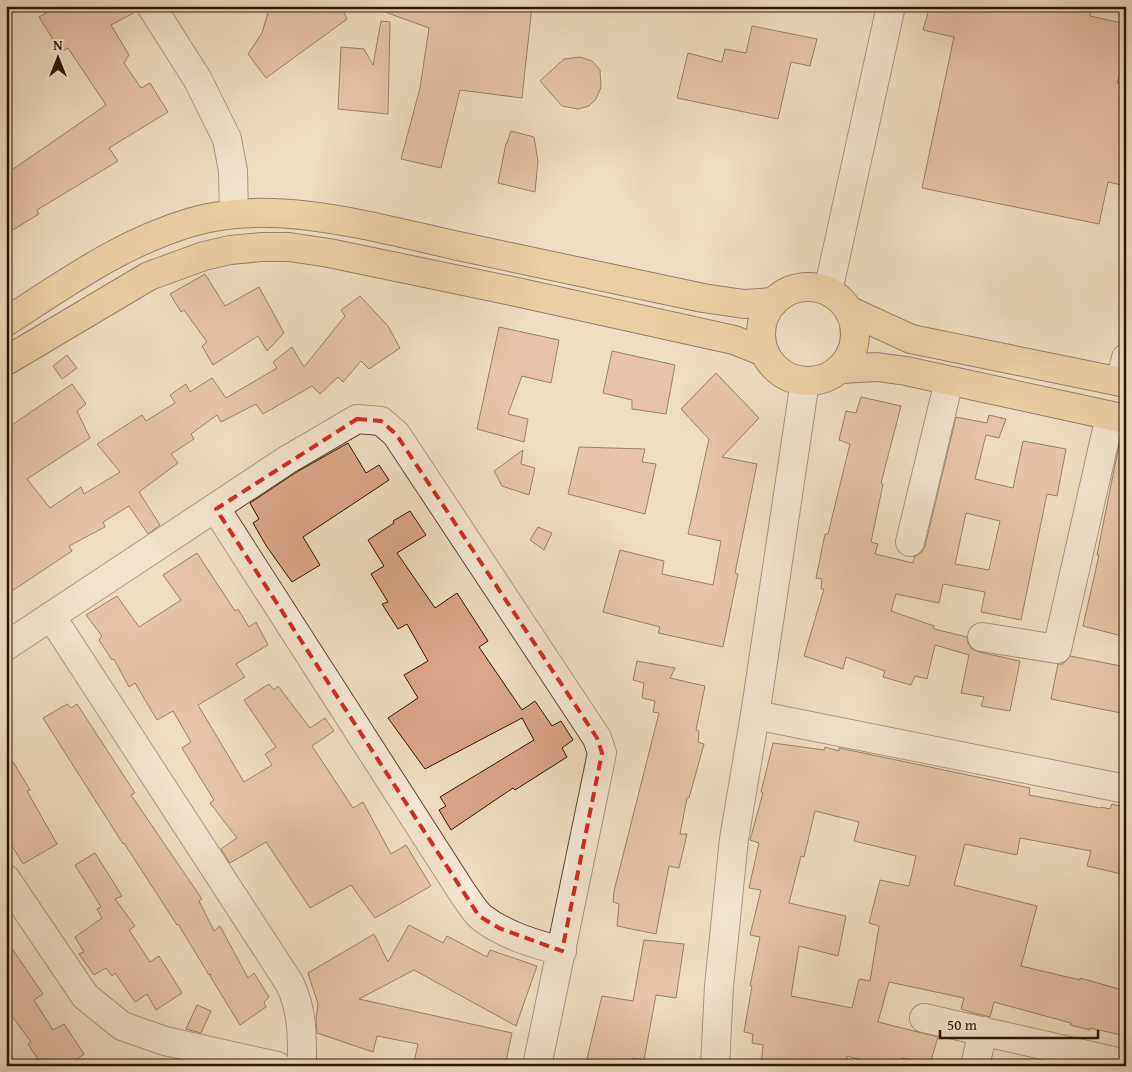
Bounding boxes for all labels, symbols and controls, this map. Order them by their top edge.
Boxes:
north arrow [32,32,82,82]
text: N [53,35,63,55]
scale bar [940,1007,1097,1039]
text: 50 m [947,1014,978,1035]

